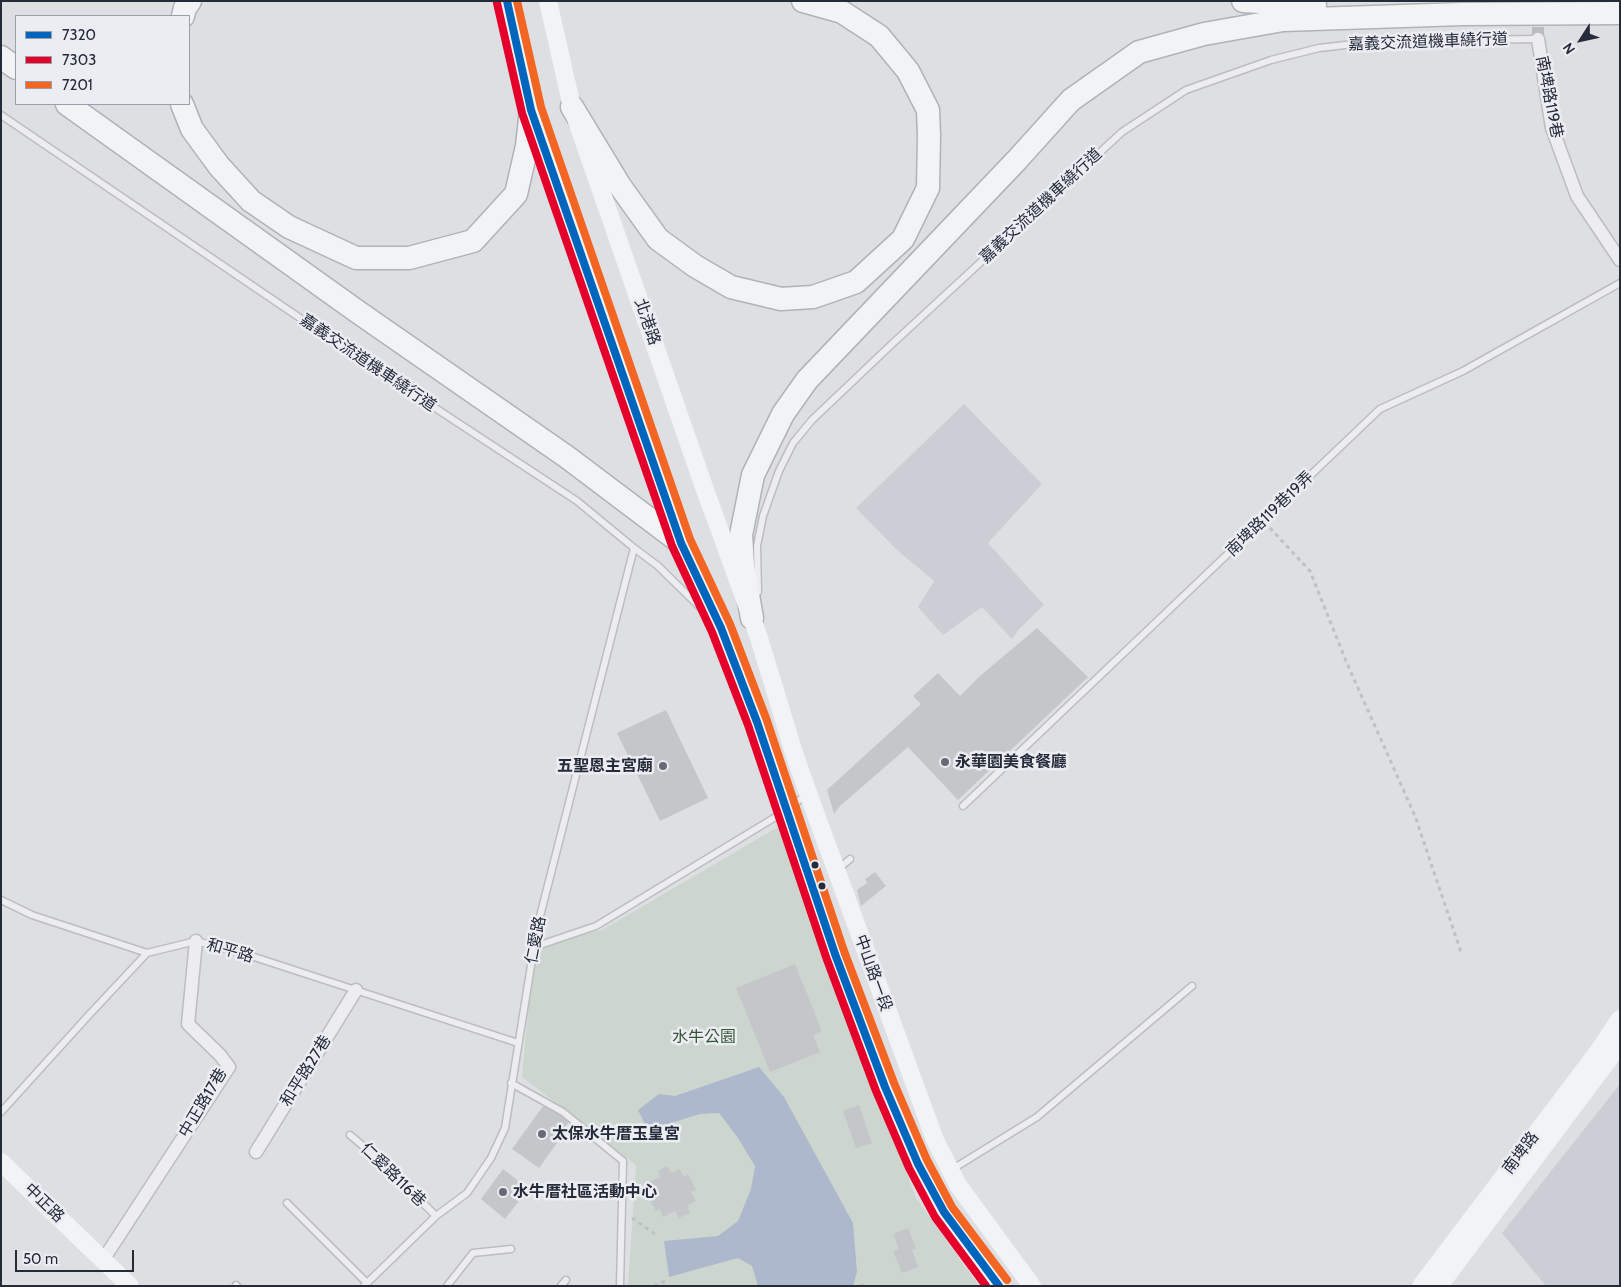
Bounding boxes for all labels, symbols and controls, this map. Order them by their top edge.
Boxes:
legend [15,15,190,105]
north arrow [1556,15,1606,65]
text: 7320 [62,26,96,44]
street label: 嘉義交流道機車繞行道 [1348,30,1508,54]
text: N [1558,39,1579,58]
text: 7303 [62,51,96,69]
street label: 南埤路119巷 [1532,54,1566,140]
text: 7201 [62,76,93,94]
street label: 嘉義交流道機車繞行道 [976,144,1106,268]
street label: 北港路 [630,296,664,348]
street label: 嘉義交流道機車繞行道 [296,310,440,416]
street label: 南埤路119巷19弄 [1222,468,1318,560]
place label: 永華園美食餐廳 [955,752,1067,772]
place label: 五聖恩主宮廟 [557,756,653,776]
marker: 永華園美食餐廳 [939,756,951,768]
marker: 五聖恩主宮廟 [657,760,669,772]
unlabelled marker [810,860,820,870]
unlabelled marker [817,881,827,891]
street label: 仁愛路 [522,915,550,965]
street label: 中山路一段 [850,932,896,1014]
street label: 和平路 [204,935,256,967]
park label: 水牛公園 [672,1027,736,1047]
street label: 和平路27巷 [277,1032,335,1110]
street label: 中正路17巷 [175,1065,231,1141]
place label: 太保水牛厝玉皇宮 [552,1124,680,1144]
marker: 太保水牛厝玉皇宮 [536,1128,548,1140]
street label: 南埤路 [1499,1128,1543,1178]
street label: 仁愛路116巷 [356,1139,430,1211]
street label: 中正路 [20,1179,68,1227]
place label: 水牛厝社區活動中心 [513,1182,657,1202]
marker: 水牛厝社區活動中心 [497,1186,509,1198]
scale bar [18,1240,136,1272]
text: 50 m [23,1250,58,1268]

